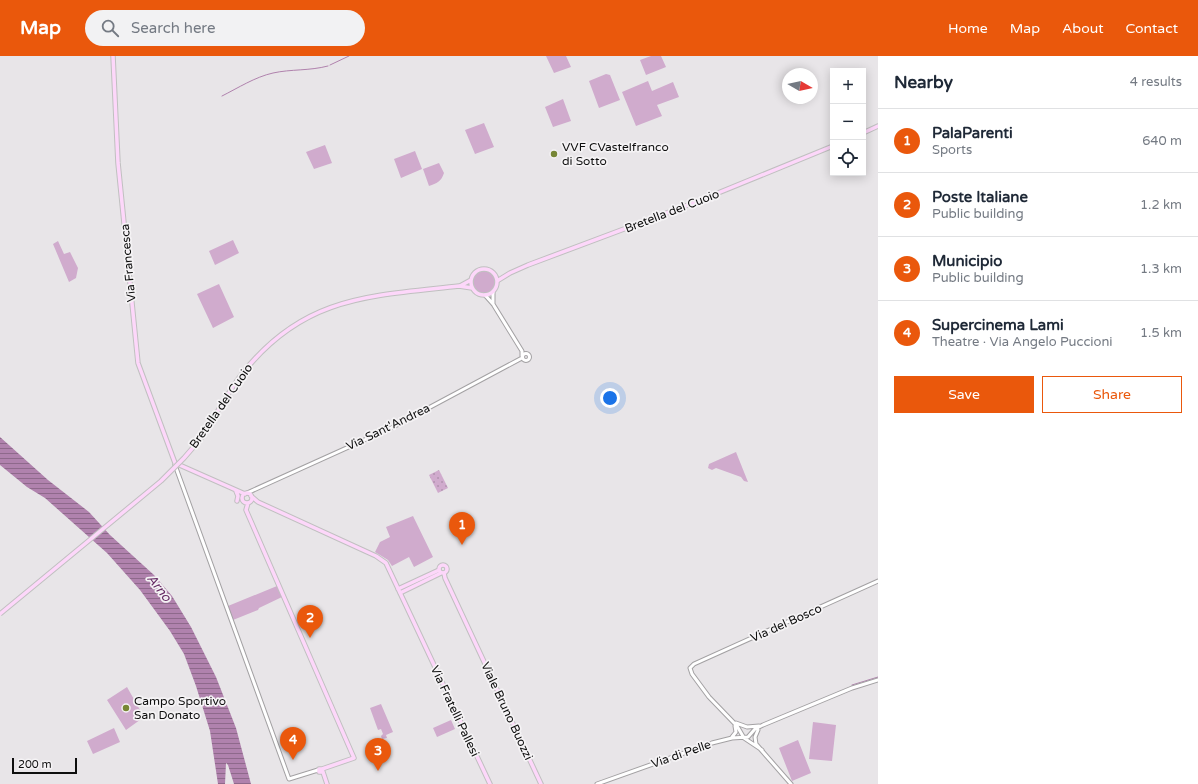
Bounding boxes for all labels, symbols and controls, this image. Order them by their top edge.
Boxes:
search box [85,10,365,46]
text: Map [20,17,61,39]
icon: search [99,17,121,39]
text: Search here [131,19,215,37]
text: Home [948,20,988,37]
text: Map [1010,20,1040,37]
text: About [1062,20,1104,37]
text: Contact [1126,20,1178,37]
north arrow [782,68,818,104]
map controls [830,68,866,176]
button: + [830,68,866,104]
text: Nearby [894,72,953,93]
text: 4 results [1130,74,1182,90]
button: − [830,104,866,140]
text: PalaParenti [932,124,1013,142]
text: 1 [903,133,911,149]
text: 640 m [1142,133,1182,149]
place label: VVF CVastelfranco di Sotto [562,140,669,168]
button: locate [830,140,866,176]
text: Sports [932,142,972,158]
marker: VVF CVastelfranco di Sotto [549,149,559,159]
street label: Bretella del Cuoio [623,187,721,235]
text: Poste Italiane [932,188,1028,206]
text: 2 [903,197,911,213]
text: 1.2 km [1140,197,1182,213]
text: Public building [932,206,1024,222]
street label: Via Francesca [118,223,138,303]
text: Municipio [932,252,1002,270]
text: 3 [903,261,911,277]
text: 1.3 km [1140,261,1182,277]
text: Public building [932,270,1024,286]
text: Supercinema Lami [932,316,1064,334]
text: 4 [903,325,911,341]
text: 1.5 km [1140,325,1182,341]
text: Theatre · Via Angelo Puccioni [932,334,1113,350]
street label: Bretella del Cuoio [187,361,255,451]
button: Save [894,376,1034,413]
button: Share [1042,376,1182,413]
your location [600,388,620,408]
street label: Via Sant'Andrea [344,401,432,453]
pin: 1 [449,512,475,545]
water label: Arno [143,571,175,606]
street label: Via del Bosco [748,601,824,645]
pin: 2 [297,605,323,638]
street label: Viale Bruno Buozzi [478,660,536,762]
street label: Via Fratelli Pallesi [428,663,482,759]
place label: Campo Sportivo San Donato [134,694,226,722]
marker: Campo Sportivo San Donato [121,703,131,713]
pin: 4 [280,727,306,760]
street label: Via di Pelle [649,737,713,771]
pin: 3 [365,738,391,771]
scale bar [12,756,77,775]
text: 200 m [18,758,52,771]

